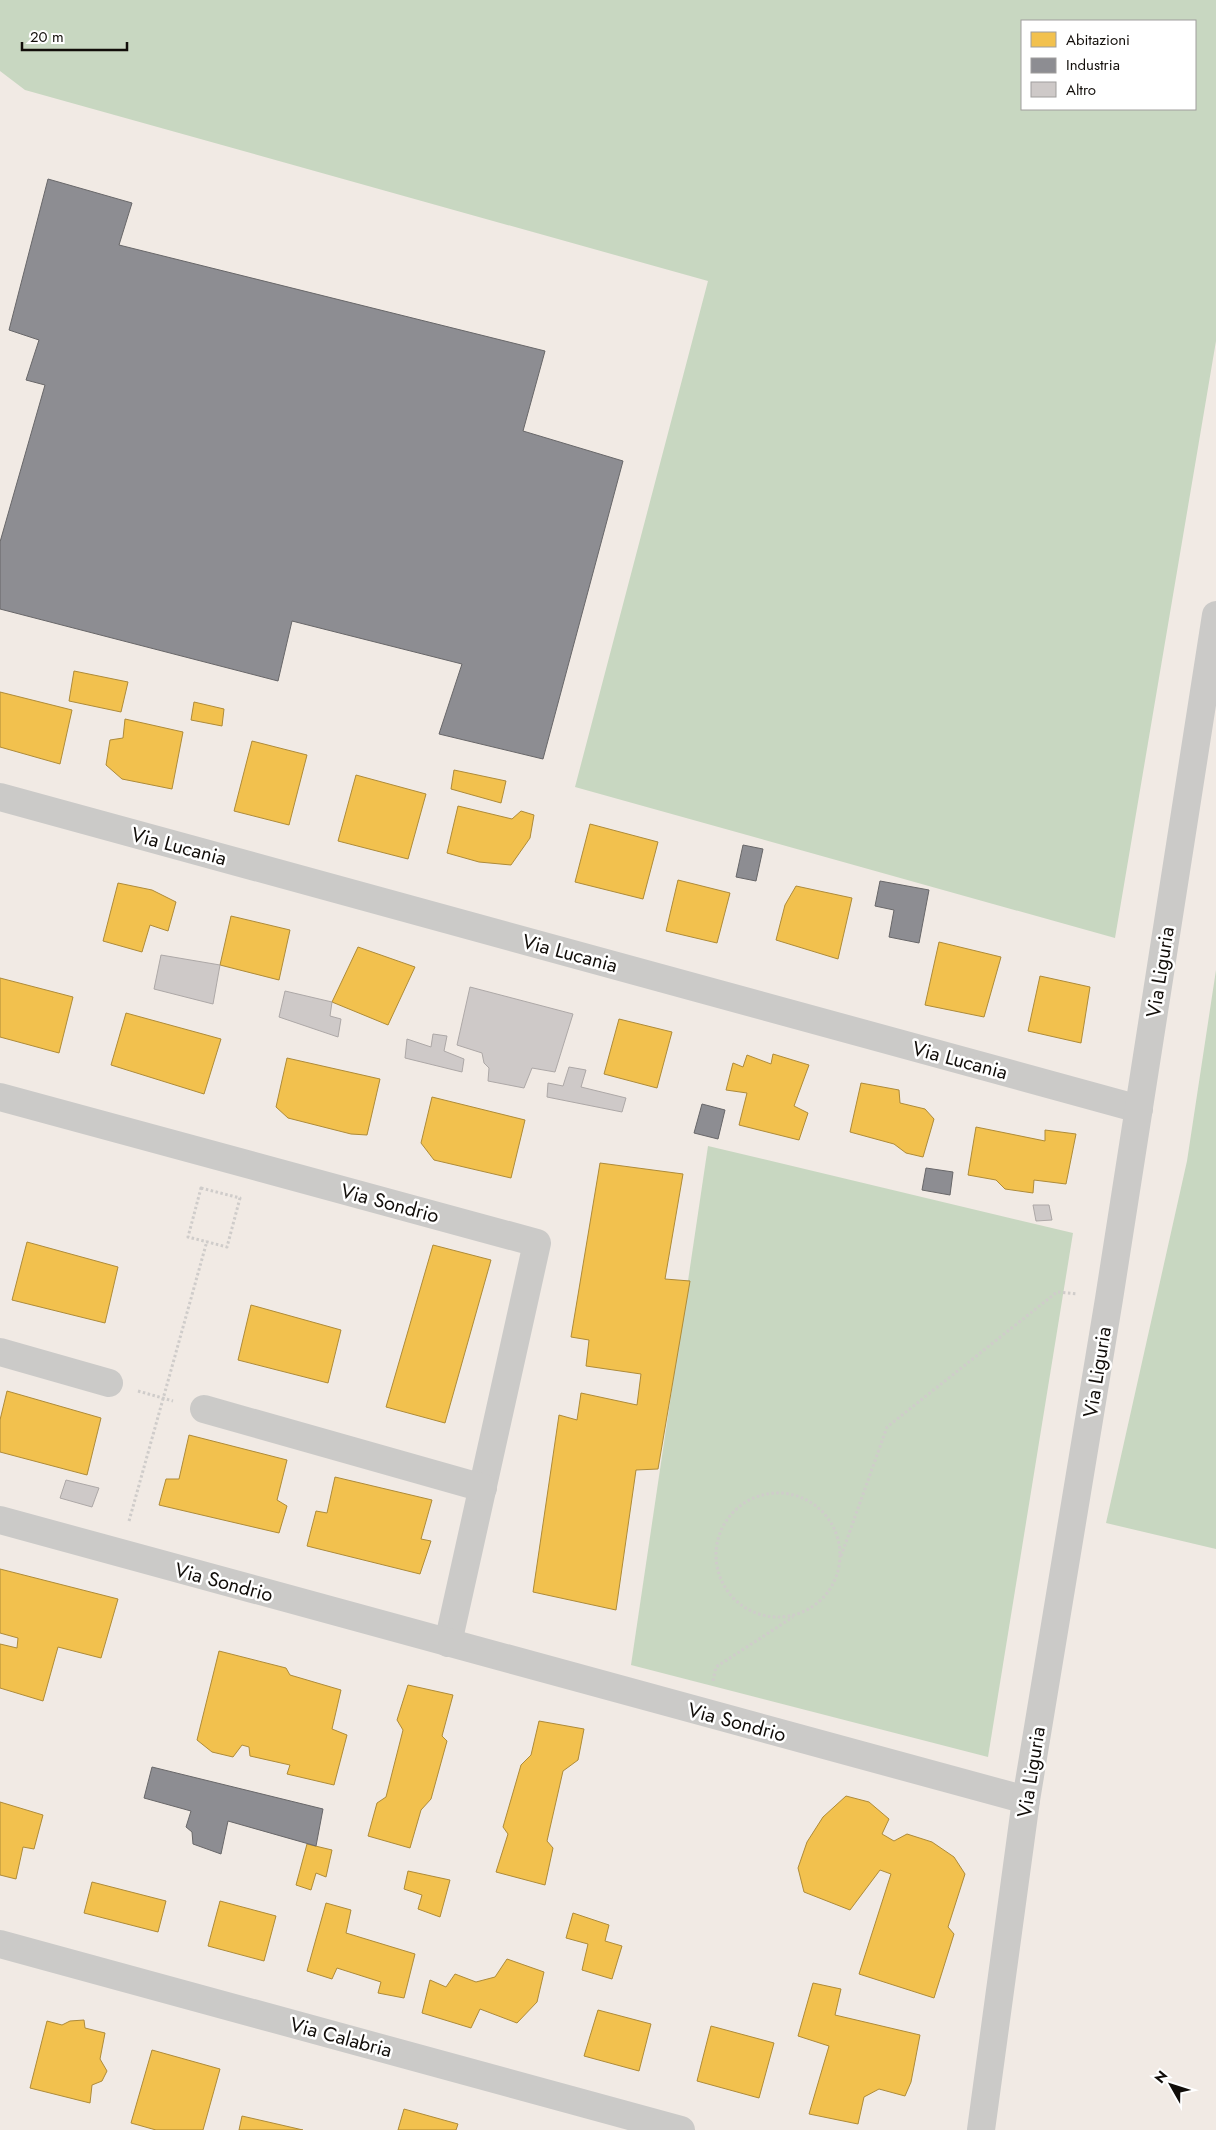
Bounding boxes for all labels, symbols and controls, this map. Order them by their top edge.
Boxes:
scale bar [22,20,128,52]
legend [1021,20,1196,110]
text: 20 m [30,26,64,48]
text: Abitazioni [1066,29,1130,51]
text: Industria [1066,54,1120,76]
text: Altro [1066,79,1096,101]
street label: Via Lucania [128,820,230,873]
street label: Via Liguria [1139,924,1182,1020]
street label: Via Lucania [519,927,621,980]
street label: Via Lucania [909,1034,1011,1087]
street label: Via Sondrio [337,1176,442,1231]
street label: Via Liguria [1076,1324,1119,1420]
street label: Via Sondrio [171,1555,276,1610]
street label: Via Sondrio [684,1695,789,1750]
street label: Via Liguria [1010,1724,1053,1820]
street label: Via Calabria [287,2010,395,2065]
north arrow [1146,2060,1196,2110]
text: N [1150,2066,1172,2087]

